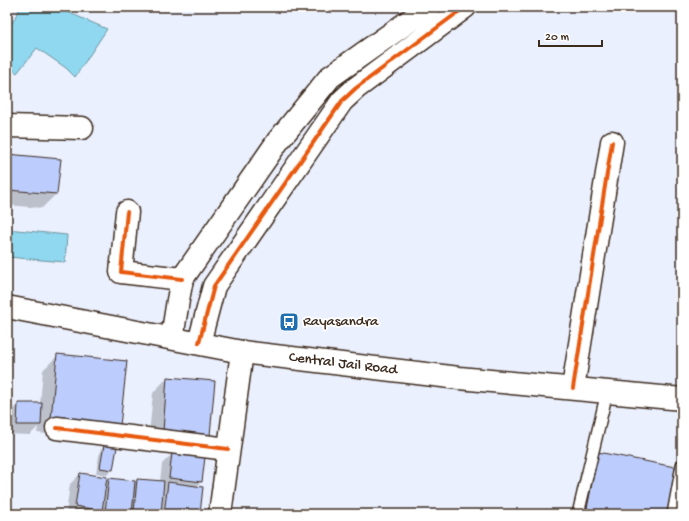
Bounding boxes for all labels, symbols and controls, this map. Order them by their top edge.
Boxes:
scale bar [539,22,602,48]
text: 20 m [545,31,570,45]
bus stop icon: Rayasandra [278,311,300,333]
place label: Rayasandra [303,313,379,331]
street label: Central Jail Road [288,349,399,380]

